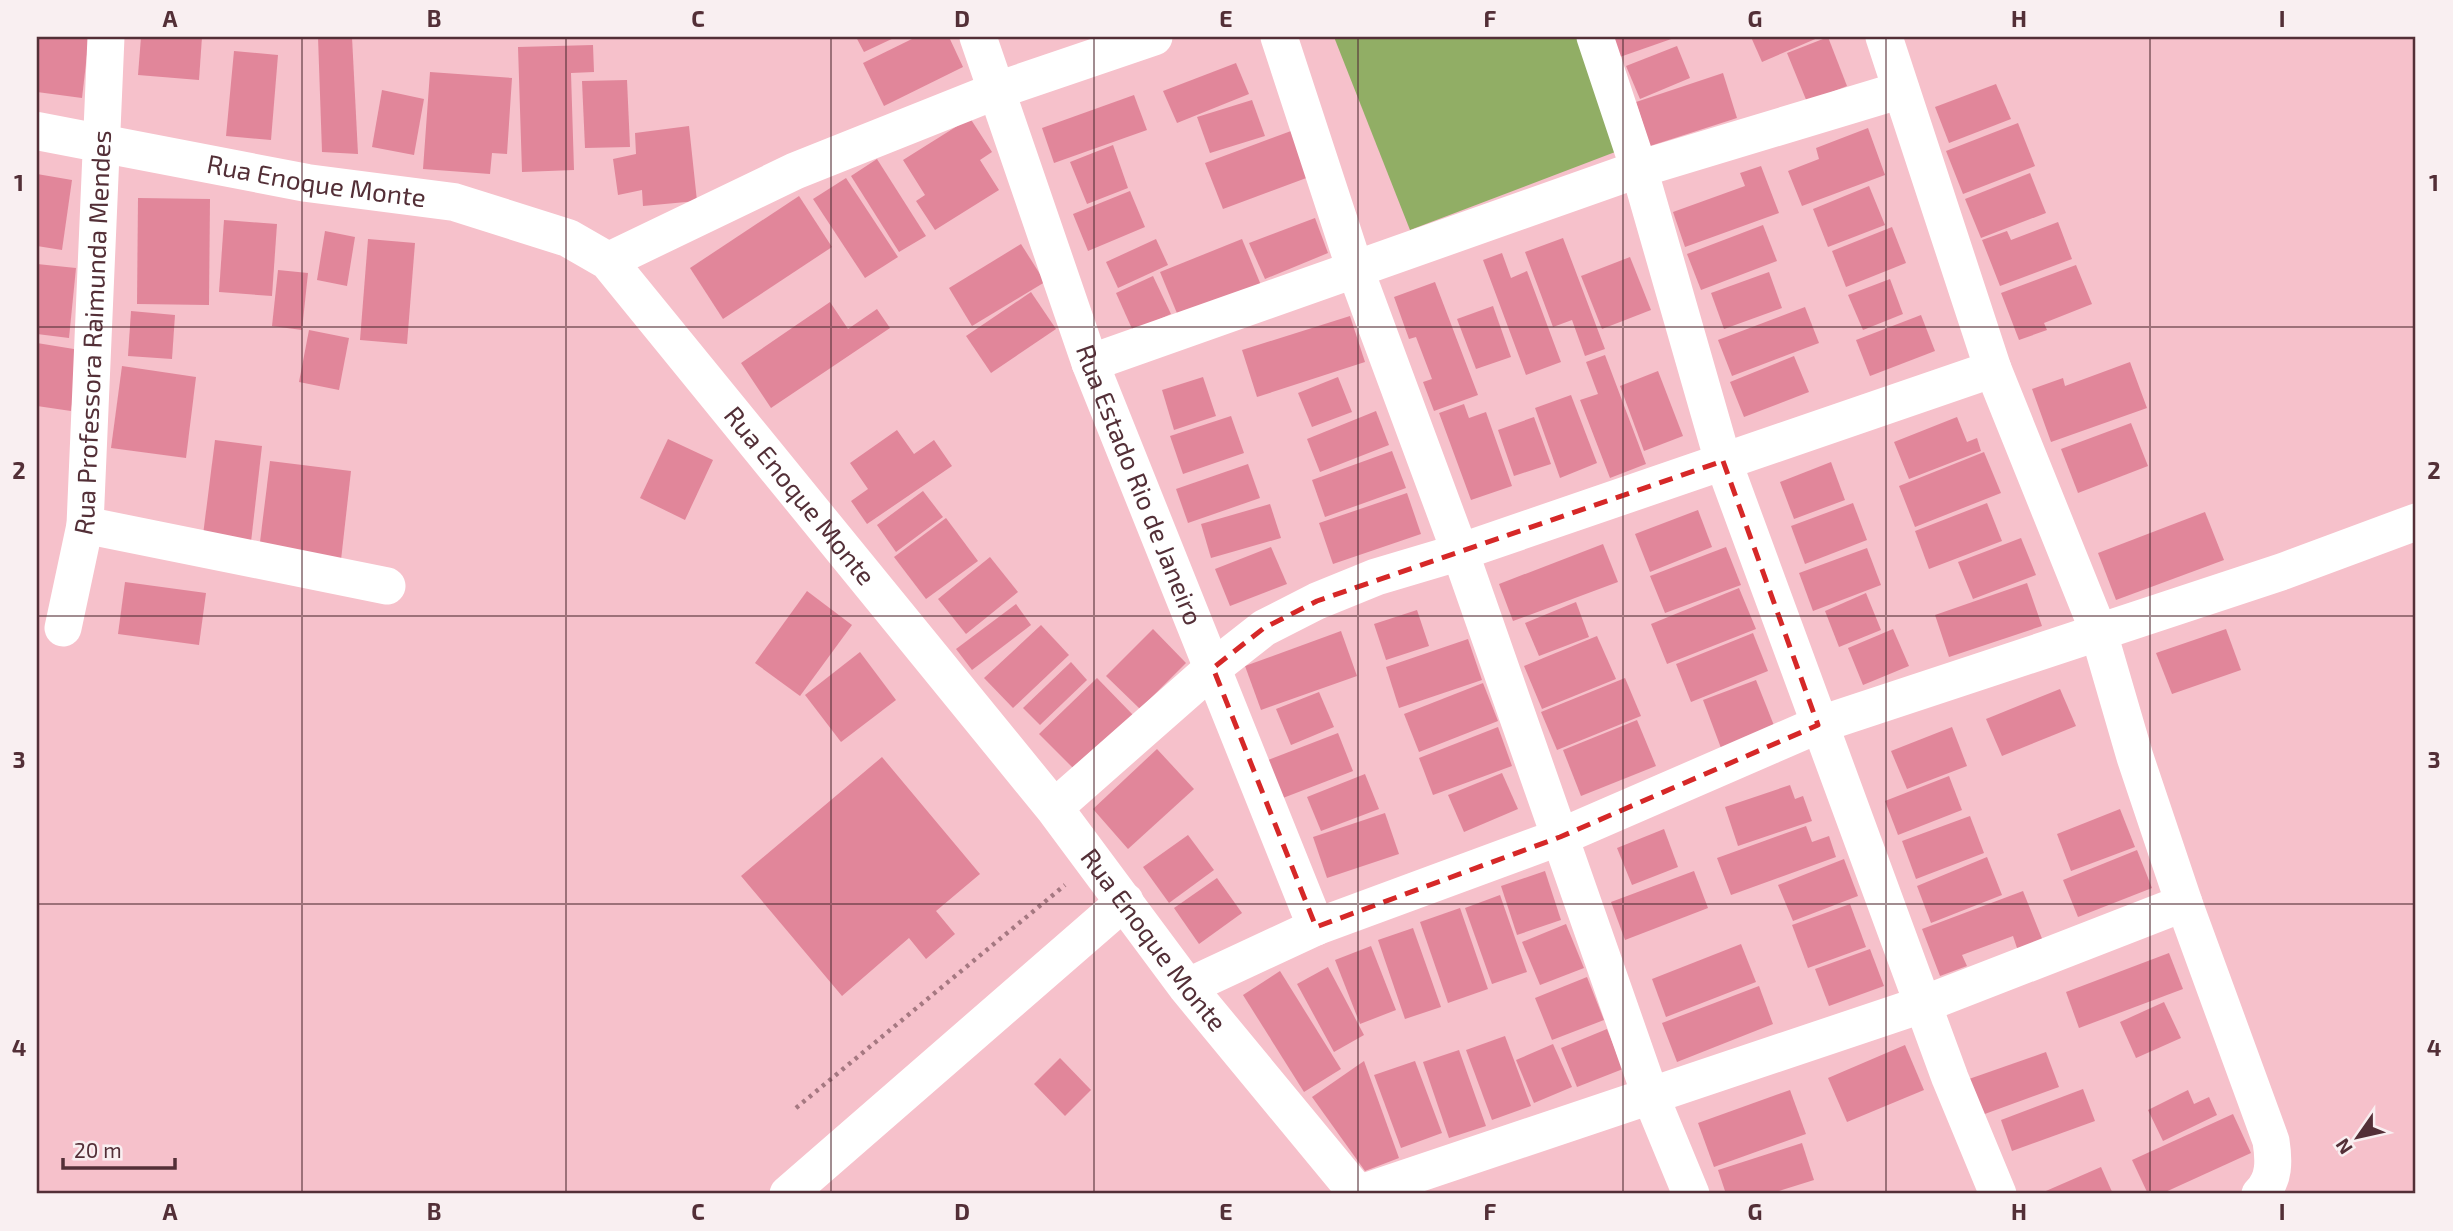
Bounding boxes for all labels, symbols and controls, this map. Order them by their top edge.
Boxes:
text: A [162,4,178,32]
text: B [427,4,441,32]
text: C [691,4,705,32]
text: D [954,4,970,32]
text: E [1219,4,1233,32]
text: F [1484,4,1497,32]
text: G [1748,4,1762,32]
text: H [2011,4,2027,32]
text: I [2279,4,2285,32]
street label: Rua Professora Raimunda Mendes [66,129,116,538]
street label: Rua Enoque Monte [204,147,428,212]
text: 1 [14,168,24,196]
text: 1 [2429,168,2439,196]
street label: Rua Estado Rio de Janeiro [1071,340,1210,629]
street label: Rua Enoque Monte [719,399,883,591]
text: 2 [12,456,26,484]
text: 2 [2427,456,2441,484]
text: 3 [12,745,26,773]
text: 3 [2427,745,2441,773]
street label: Rua Enoque Monte [1075,842,1234,1037]
text: 4 [12,1033,26,1061]
text: 4 [2427,1033,2441,1061]
north arrow [2324,1102,2394,1172]
scale bar [63,1126,175,1170]
text: N [2330,1135,2357,1159]
text: 20 m [74,1137,122,1162]
text: A [162,1197,178,1225]
text: B [427,1197,441,1225]
text: C [691,1197,705,1225]
text: D [954,1197,970,1225]
text: E [1219,1197,1233,1225]
text: F [1484,1197,1497,1225]
text: G [1748,1197,1762,1225]
text: H [2011,1197,2027,1225]
text: I [2279,1197,2285,1225]

